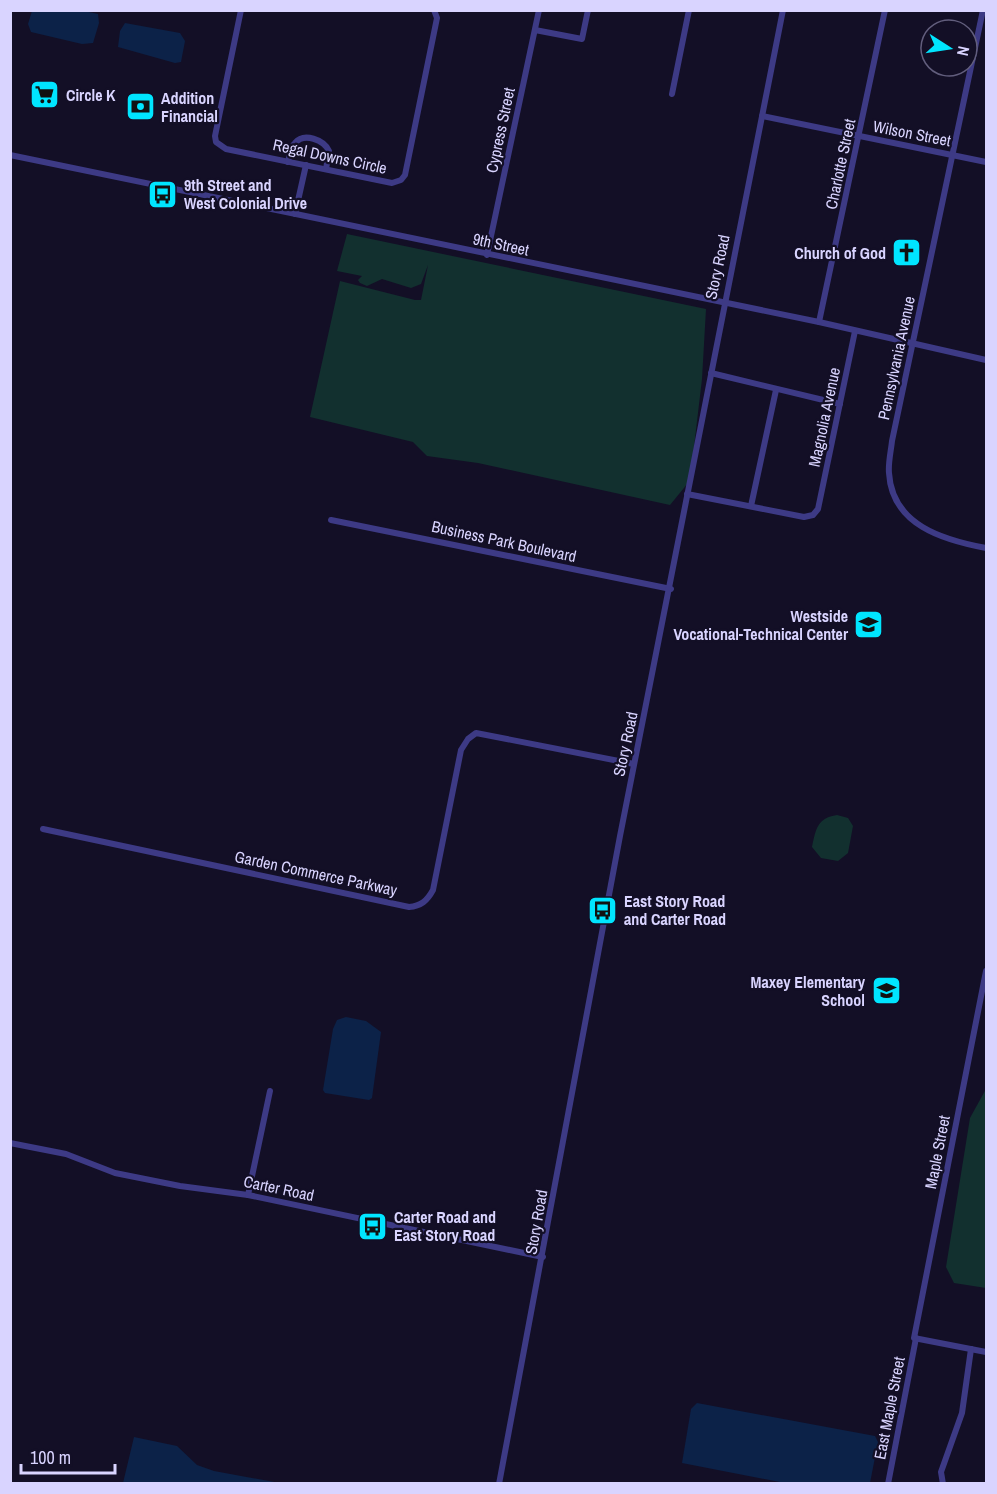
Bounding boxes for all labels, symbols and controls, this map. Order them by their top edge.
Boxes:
north arrow [919,18,979,78]
text: N [952,44,975,58]
supermarket icon: Circle K [29,79,61,111]
place label: Circle K [66,84,116,106]
street label: Cypress Street [480,85,520,175]
place label: Addition Financial [161,87,218,127]
bank icon: Addition Financial [124,91,156,123]
street label: Wilson Street [871,115,953,151]
street label: Charlotte Street [820,116,860,211]
street label: Regal Downs Circle [271,133,389,179]
place label: 9th Street and West Colonial Drive [184,174,307,214]
bus stop icon: 9th Street and West Colonial Drive [147,178,179,210]
street label: 9th Street [471,227,531,261]
street label: Story Road [699,233,735,301]
church icon: Church of God [891,237,923,269]
place label: Church of God [794,242,886,264]
street label: Pennsylvania Avenue [872,294,920,422]
street label: Magnolia Avenue [803,365,845,469]
street label: Business Park Boulevard [430,515,578,567]
place label: Westside Vocational-Technical Center [673,605,849,645]
school or university icon: Westside Vocational-Technical Center [853,609,885,641]
street label: Story Road [607,710,643,778]
street label: Garden Commerce Parkway [233,845,400,901]
place label: East Story Road and Carter Road [624,890,726,930]
bus stop icon: East Story Road and Carter Road [587,894,619,926]
place label: Maxey Elementary School [751,971,866,1011]
school or university icon: Maxey Elementary School [870,975,902,1007]
street label: Maple Street [919,1113,955,1191]
street label: Carter Road [242,1170,316,1206]
street label: Story Road [519,1188,553,1256]
place label: Carter Road and East Story Road [394,1206,496,1246]
bus stop icon: Carter Road and East Story Road [357,1210,389,1242]
street label: East Maple Street [868,1354,910,1461]
scale bar [21,1437,116,1475]
text: 100 m [30,1445,71,1470]

